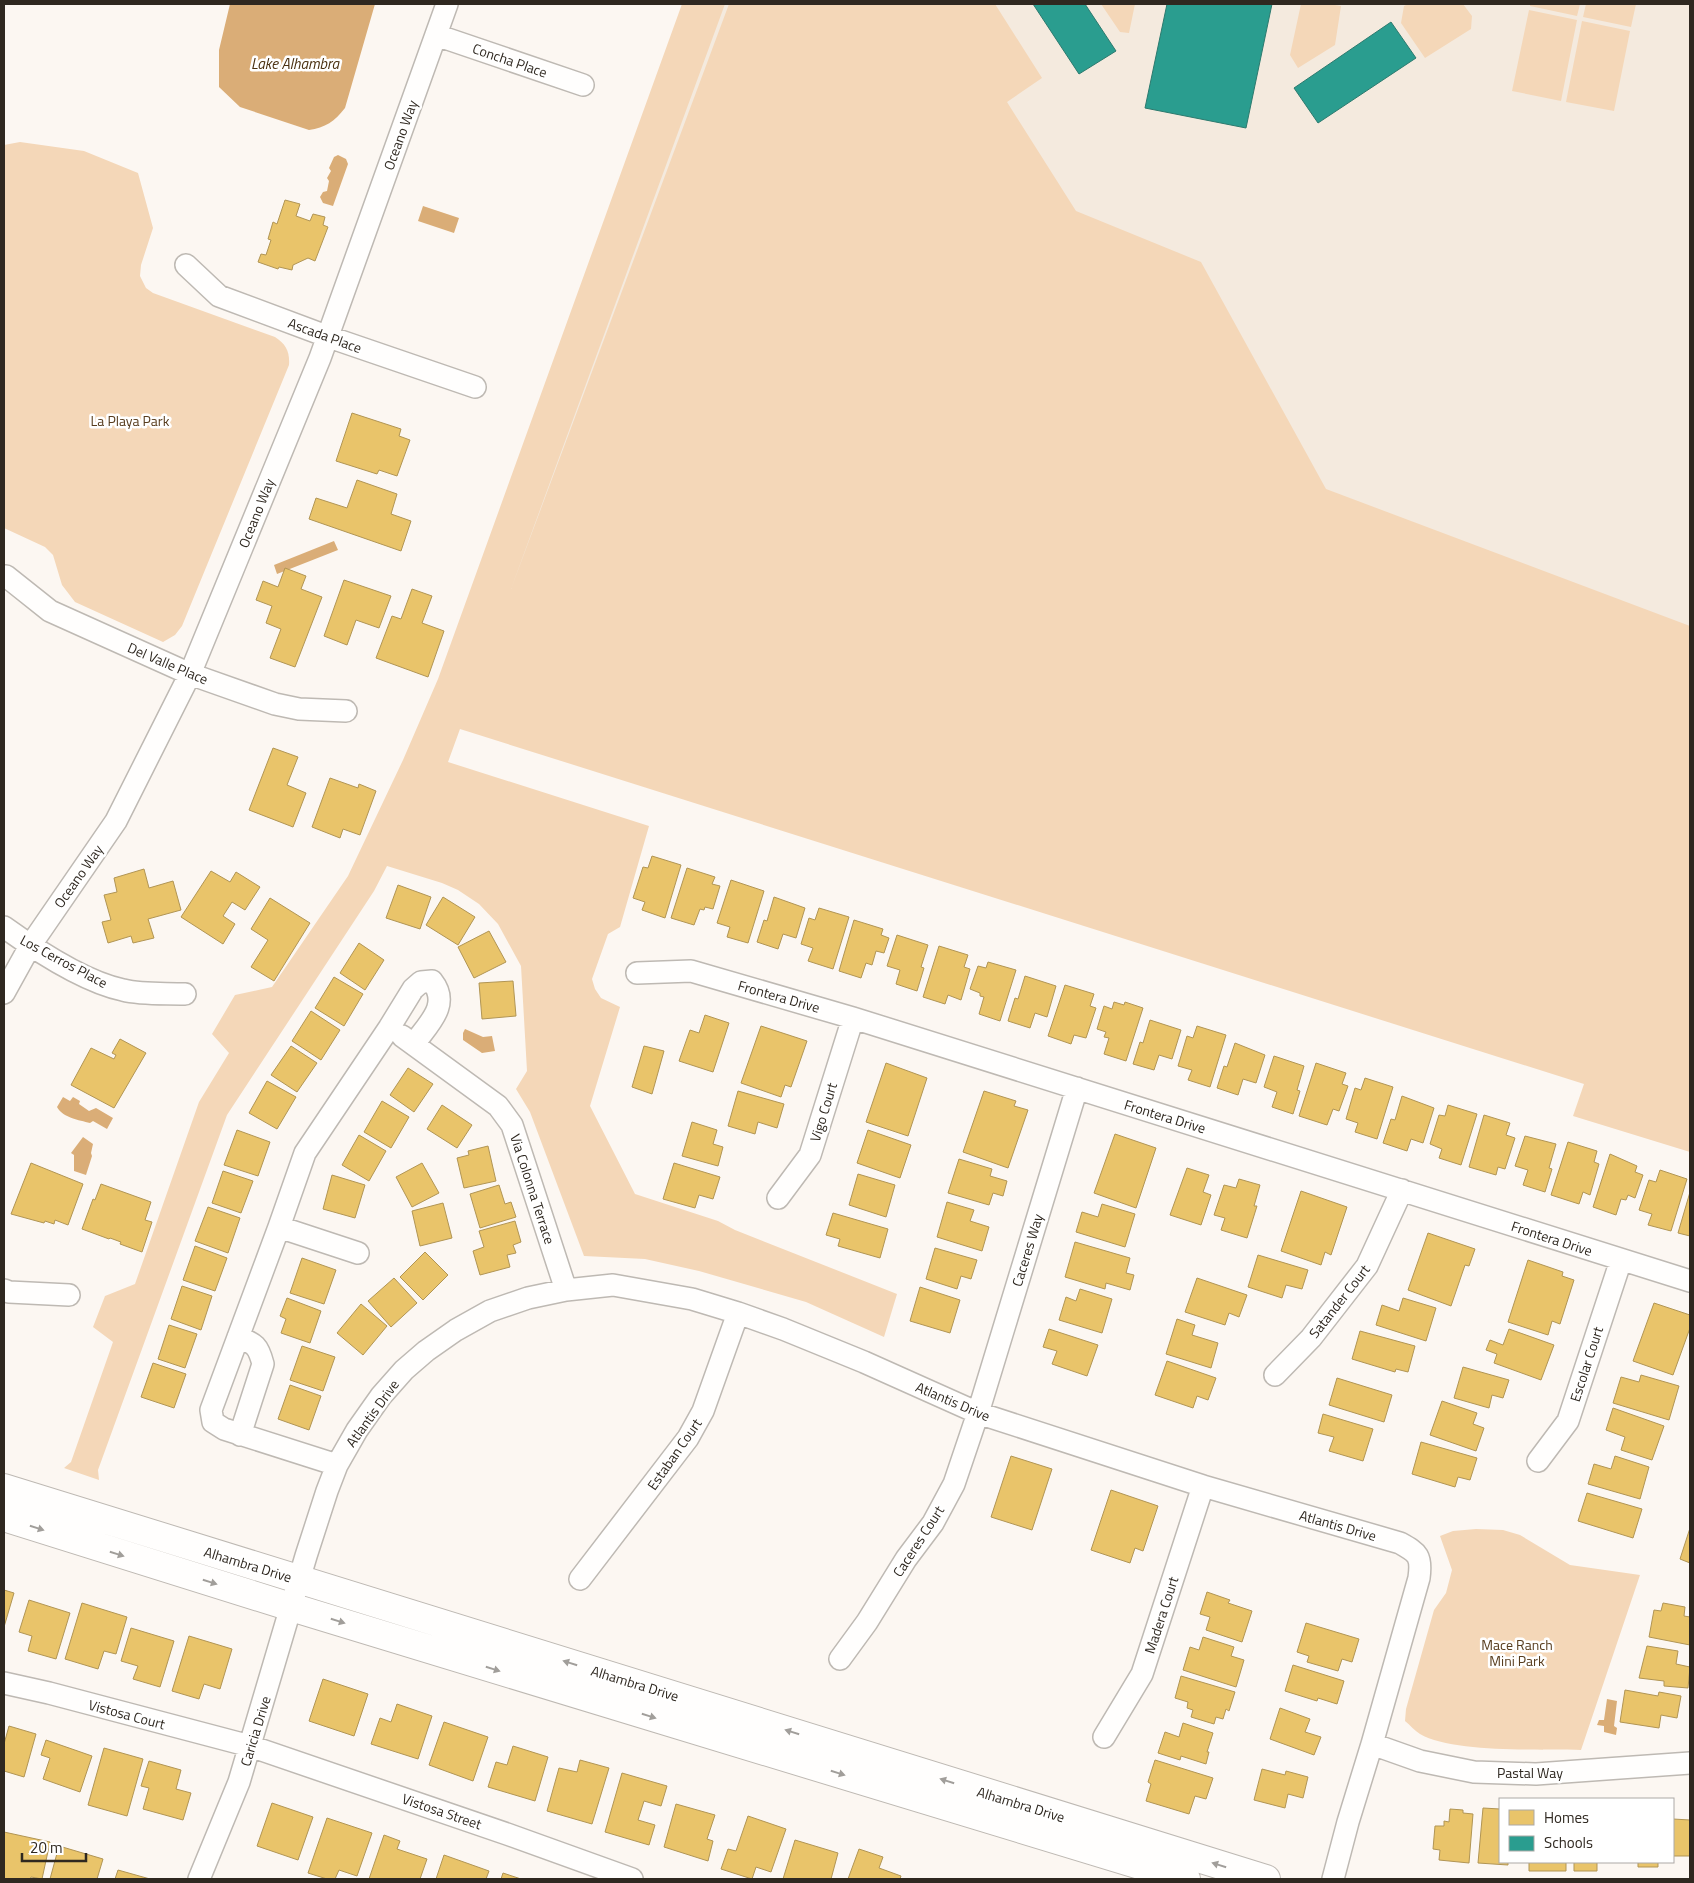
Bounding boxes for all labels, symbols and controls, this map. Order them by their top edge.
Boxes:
street label: Concha Place [470,37,550,83]
water label: Lake Alhambra [251,52,341,75]
street label: Oceano Way [378,97,422,173]
street label: Ascada Place [285,312,365,358]
park label: La Playa Park [91,410,170,431]
street label: Oceano Way [233,475,280,551]
street label: Del Valle Place [125,637,211,689]
street label: Oceano Way [48,840,108,912]
street label: Los Cerros Place [17,929,111,993]
street label: Frontera Drive [736,974,822,1018]
street label: Vigo Court [804,1080,842,1144]
street label: Frontera Drive [1122,1094,1208,1138]
street label: Via Colonna Terrace [505,1131,561,1247]
street label: Caceres Way [1006,1211,1048,1289]
street label: Frontera Drive [1509,1215,1595,1261]
street label: Satander Court [1303,1260,1375,1342]
street label: Escolar Court [1564,1324,1608,1404]
street label: Atlantis Drive [340,1375,404,1451]
street label: Atlantis Drive [913,1376,993,1426]
street label: Estaban Court [642,1414,707,1494]
street label: Caceres Court [887,1501,949,1581]
street label: Atlantis Drive [1297,1504,1379,1546]
one-way arrow [30,1525,45,1533]
street label: Alhambra Drive [202,1541,294,1587]
one-way arrow [110,1550,125,1558]
street label: Madera Court [1139,1574,1183,1656]
one-way arrow [202,1579,217,1587]
one-way arrow [331,1618,346,1626]
park label: Mace Ranch Mini Park [1481,1634,1553,1671]
one-way arrow [562,1659,577,1667]
street label: Alhambra Drive [589,1660,681,1706]
one-way arrow [486,1665,501,1673]
street label: Caricia Drive [234,1693,276,1769]
street label: Vistosa Court [86,1694,168,1734]
one-way arrow [642,1712,657,1720]
one-way arrow [784,1728,799,1736]
street label: Pastal Way [1497,1762,1563,1783]
one-way arrow [830,1770,845,1778]
one-way arrow [939,1776,954,1784]
street label: Alhambra Drive [975,1781,1067,1827]
street label: Vistosa Street [399,1788,485,1834]
legend [1499,1798,1674,1863]
text: Homes [1544,1806,1589,1829]
scale bar [22,1830,86,1862]
text: Schools [1544,1831,1593,1854]
text: 20 m [30,1836,63,1859]
one-way arrow [1211,1861,1226,1869]

